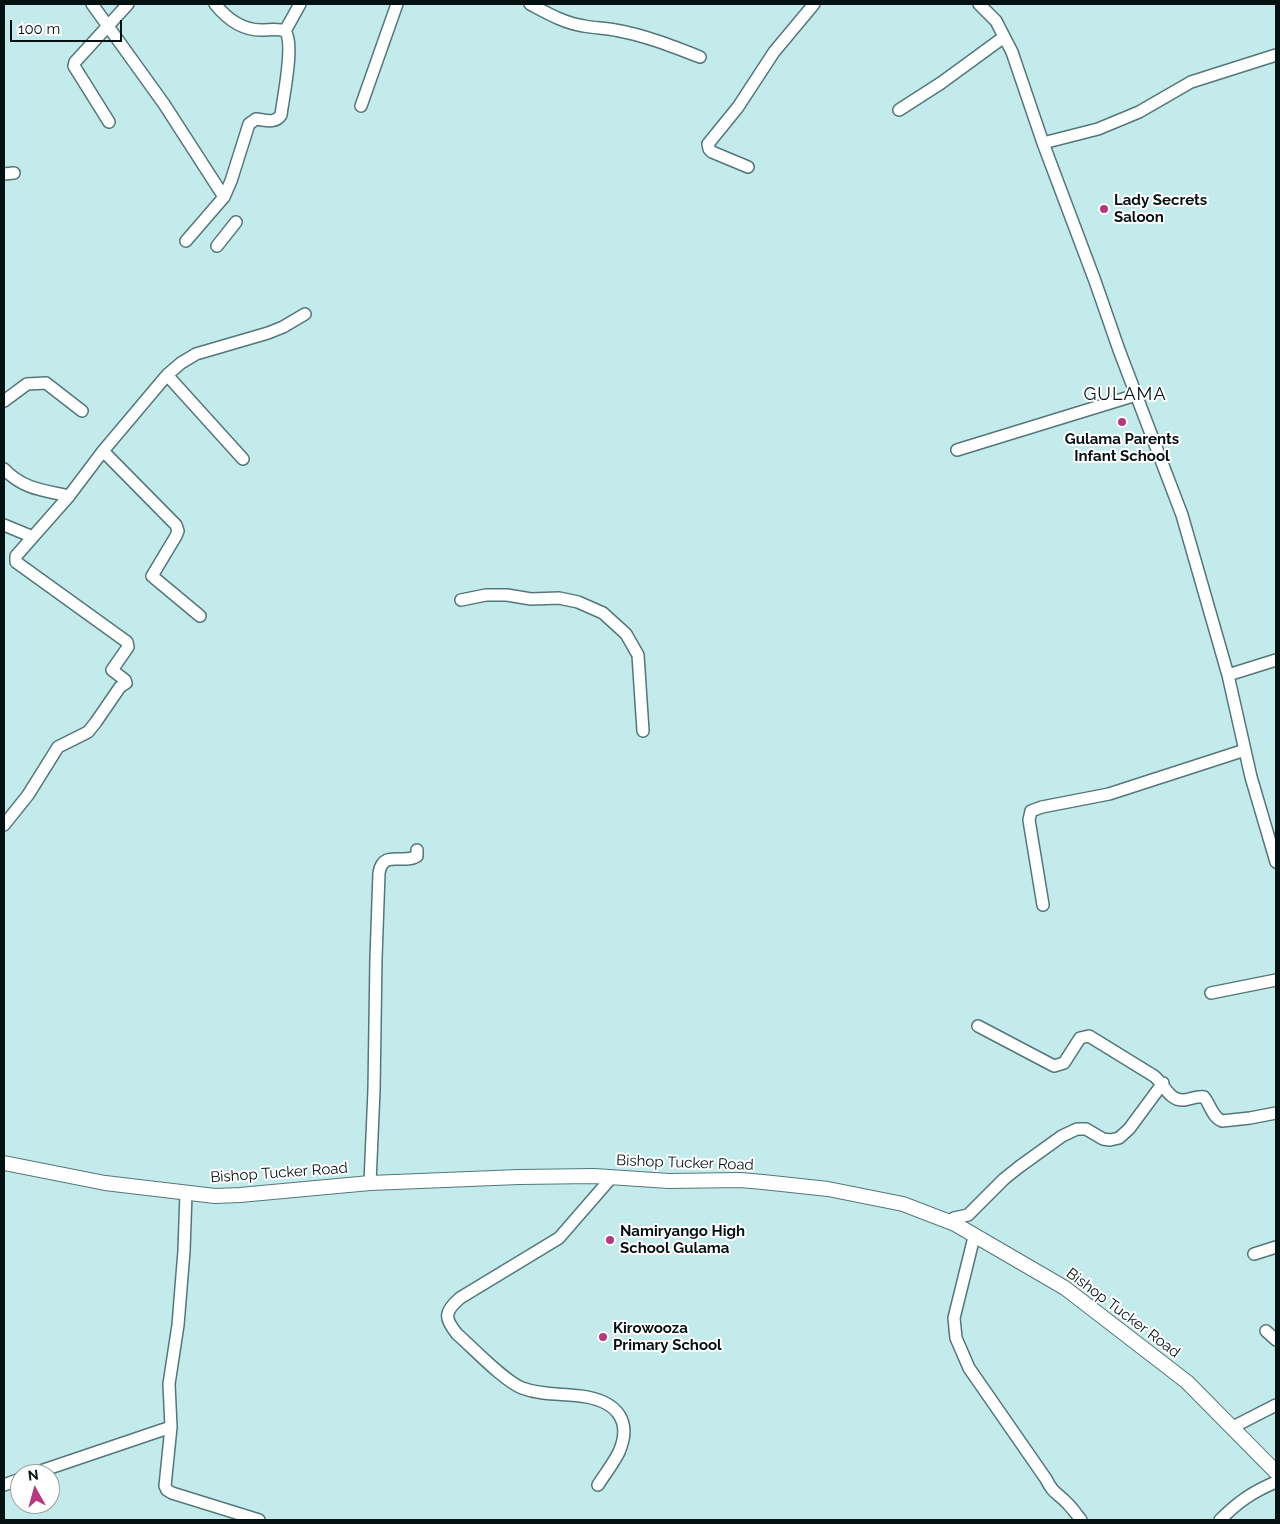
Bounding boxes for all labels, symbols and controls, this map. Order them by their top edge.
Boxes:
scale bar [12,10,125,42]
text: 100 m [18,20,60,38]
place label: Lady Secrets Saloon [1114,191,1207,226]
marker: Lady Secrets Saloon [1098,203,1110,215]
district label: GULAMA [1083,384,1167,406]
marker: Gulama Parents Infant School [1116,416,1128,428]
place label: Gulama Parents Infant School [1065,430,1179,465]
street label: Bishop Tucker Road [616,1152,754,1174]
street label: Bishop Tucker Road [210,1159,348,1187]
place label: Namiryango High School Gulama [620,1222,745,1257]
marker: Namiryango High School Gulama [604,1234,616,1246]
street label: Bishop Tucker Road [1063,1264,1183,1362]
place label: Kirowooza Primary School [613,1319,722,1354]
marker: Kirowooza Primary School [597,1331,609,1343]
north arrow [10,1464,60,1514]
text: N [27,1467,40,1484]

